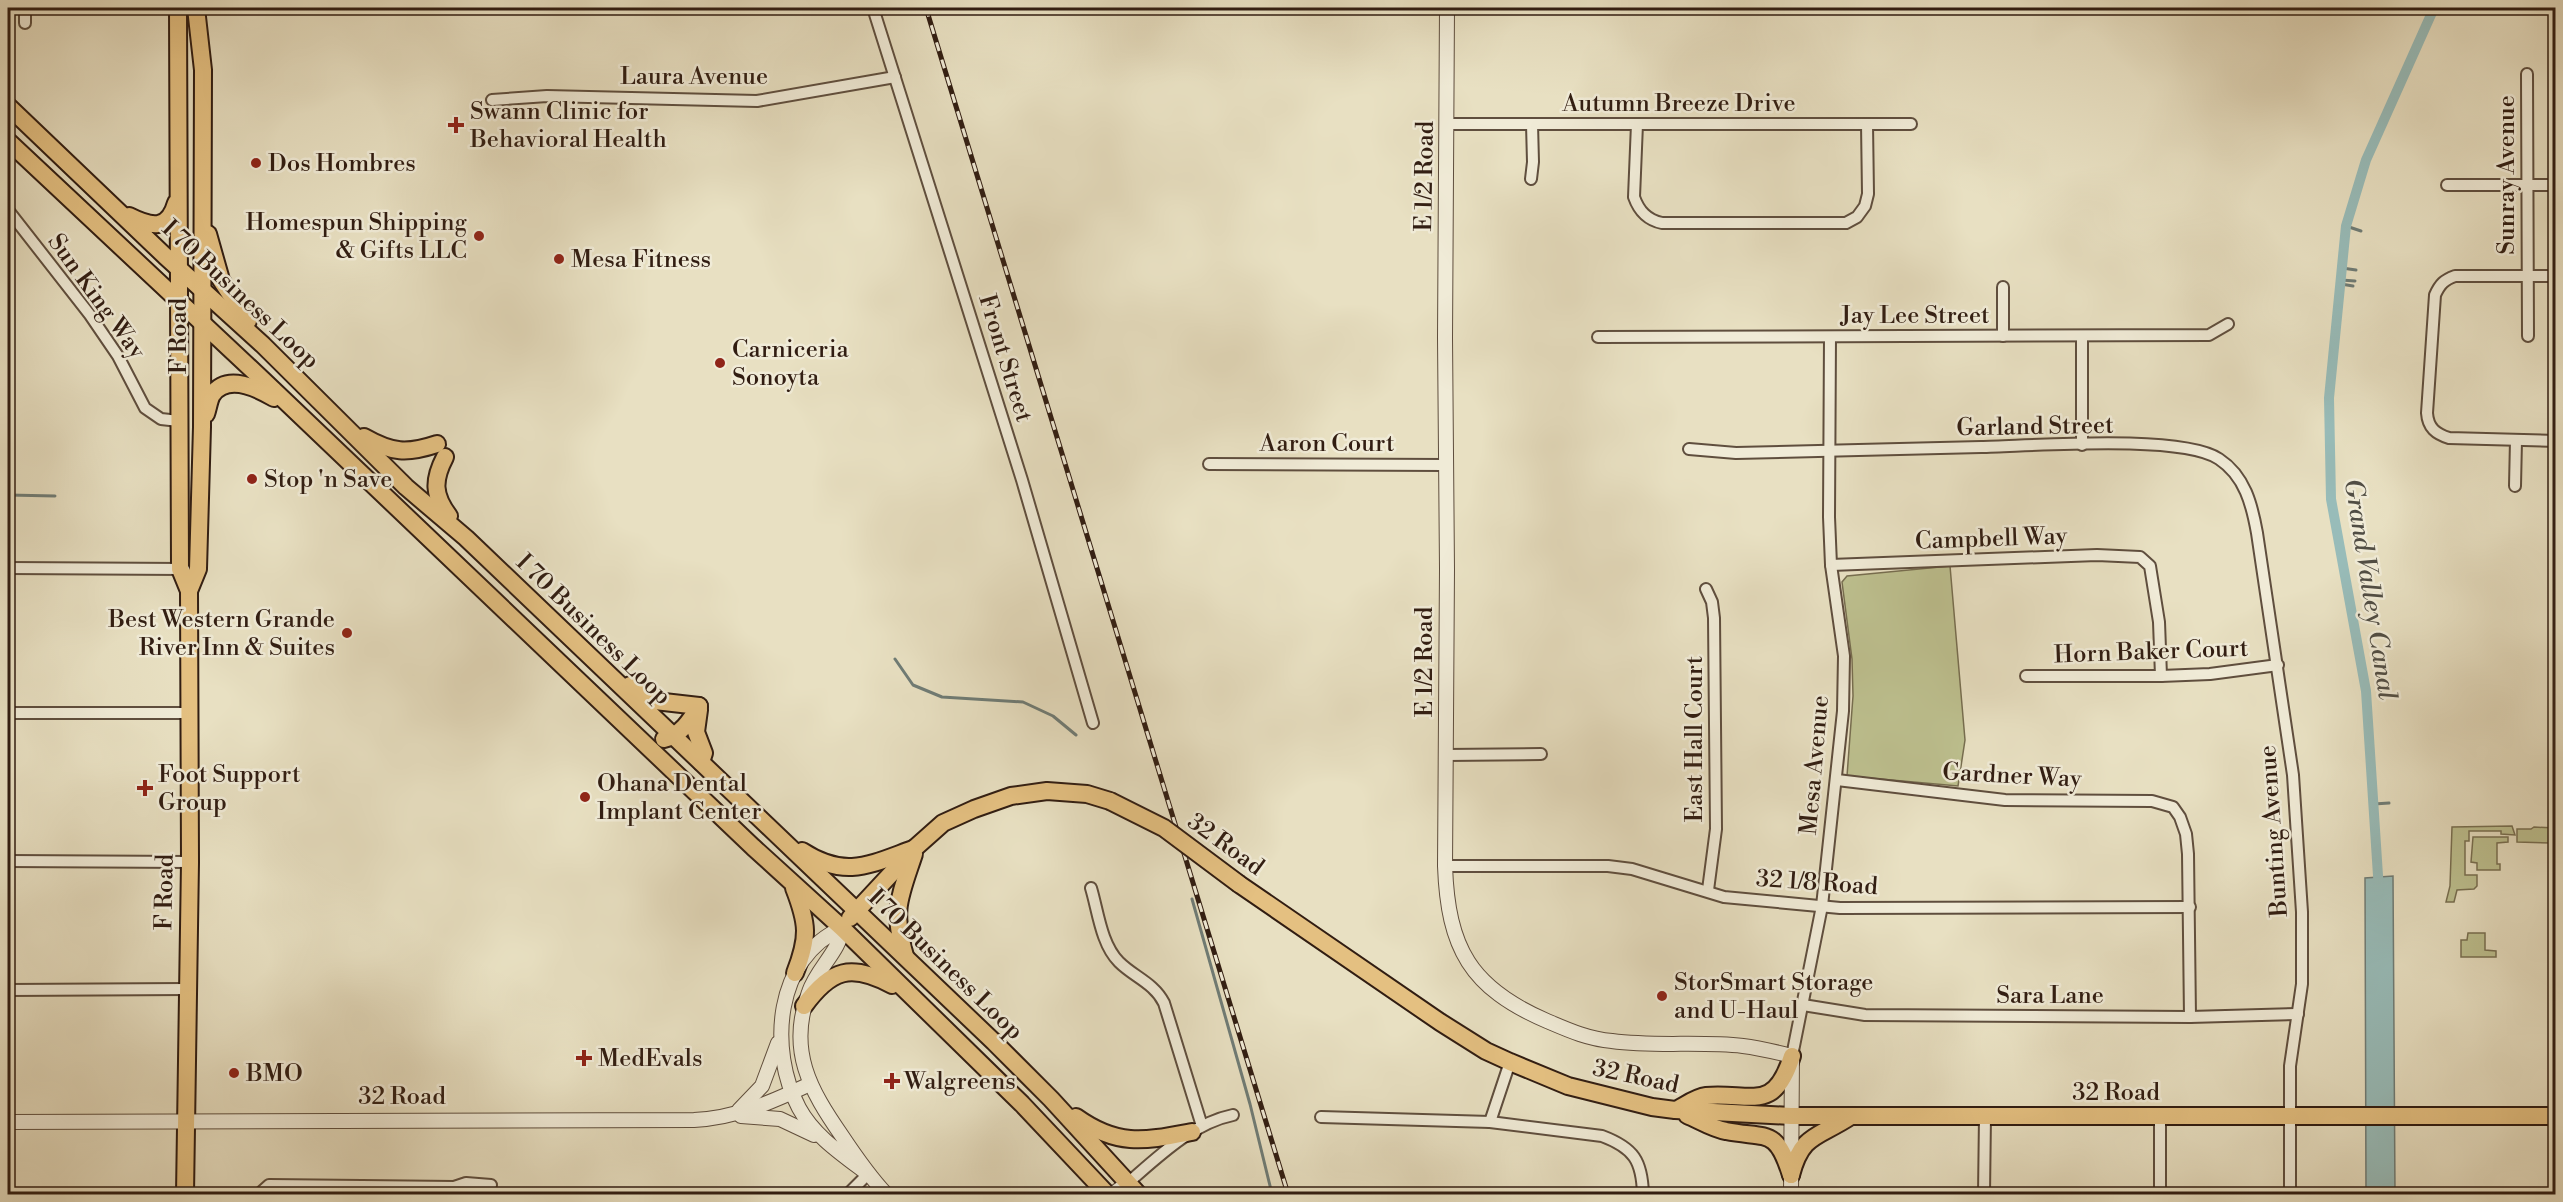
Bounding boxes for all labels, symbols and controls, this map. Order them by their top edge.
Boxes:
street label: Laura Avenue [620,62,768,92]
street label: Autumn Breeze Drive [1561,89,1796,119]
street label: Sunray Avenue [2492,95,2522,255]
place label: Swann Clinic for Behavioral Health [469,97,667,155]
marker: Swann Clinic for Behavioral Health [447,116,465,134]
street label: E 1/2 Road [1409,120,1441,232]
place label: Dos Hombres [268,149,416,179]
marker: Dos Hombres [249,156,263,170]
place label: Homespun Shipping & Gifts LLC [245,208,468,266]
street label: I 70 Business Loop [155,214,325,375]
street label: Sun King Way [41,228,152,365]
marker: Homespun Shipping & Gifts LLC [472,229,486,243]
place label: Mesa Fitness [571,245,711,275]
marker: Mesa Fitness [552,252,566,266]
street label: Front Street [971,291,1039,426]
street label: F Road [164,297,194,374]
street label: Jay Lee Street [1840,301,1990,331]
place label: Carniceria Sonoyta [732,335,850,393]
marker: Carniceria Sonoyta [713,356,727,370]
street label: Garland Street [1956,411,2114,443]
street label: Aaron Court [1258,429,1395,459]
place label: Stop 'n Save [264,465,392,495]
marker: Stop 'n Save [245,472,259,486]
water label: Grand Valley Canal [2337,476,2403,703]
street label: Campbell Way [1914,521,2068,557]
street label: I 70 Business Loop [509,548,677,712]
place label: Best Western Grande River Inn & Suites [107,605,335,663]
street label: E 1/2 Road [1410,606,1440,717]
marker: Best Western Grande River Inn & Suites [340,626,354,640]
street label: Horn Baker Court [2053,634,2249,670]
street label: East Hall Court [1680,655,1710,822]
street label: Mesa Avenue [1794,694,1836,836]
street label: Bunting Avenue [2253,744,2295,919]
street label: Gardner Way [1942,757,2083,795]
place label: Foot Support Group [158,760,301,818]
place label: Ohana Dental Implant Center [597,769,762,827]
marker: Foot Support Group [136,779,154,797]
marker: Ohana Dental Implant Center [578,790,592,804]
street label: 32 Road [1181,807,1270,883]
street label: F Road [149,853,181,930]
street label: 32 1/8 Road [1755,864,1879,902]
street label: I 70 Business Loop [861,883,1029,1047]
place label: StorSmart Storage and U-Haul [1674,968,1873,1026]
street label: Sara Lane [1996,981,2104,1011]
marker: StorSmart Storage and U-Haul [1655,989,1669,1003]
place label: MedEvals [598,1044,702,1074]
marker: MedEvals [575,1049,593,1067]
street label: 32 Road [1590,1053,1682,1101]
place label: BMO [245,1059,303,1089]
marker: BMO [227,1066,241,1080]
place label: Walgreens [903,1067,1016,1097]
marker: Walgreens [885,1074,899,1088]
street label: 32 Road [2072,1078,2160,1108]
street label: 32 Road [358,1082,446,1112]

